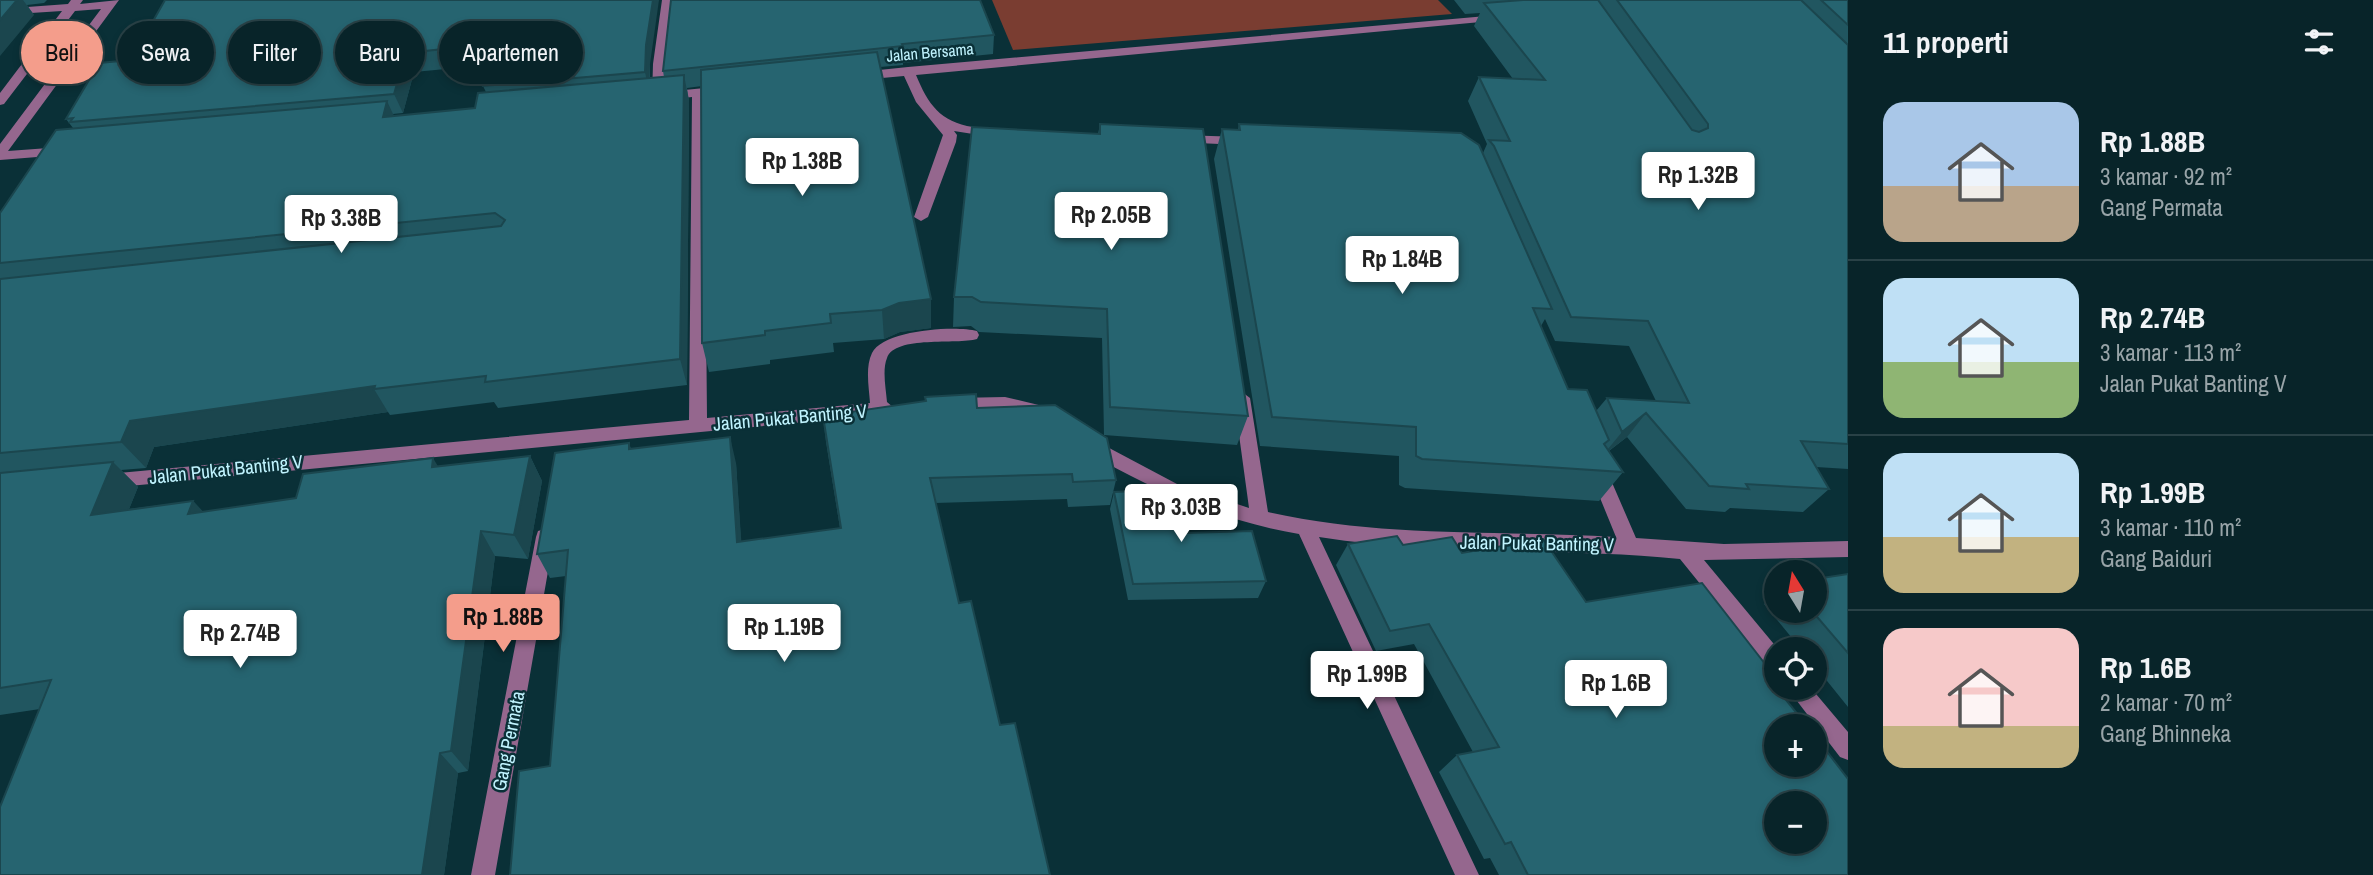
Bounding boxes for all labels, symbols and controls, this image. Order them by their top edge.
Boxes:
chip: Beli [21,21,103,84]
chip: Sewa [117,21,214,84]
chip: Filter [228,21,321,84]
chip: Baru [335,21,425,84]
chip: Apartemen [439,21,583,84]
text: 11 properti [1883,22,2009,62]
icon: filters [2300,23,2338,61]
street label: Jalan Bersama [885,37,975,67]
text: Rp 1.88B [2100,121,2205,161]
icon: home [1939,130,2023,214]
pin: Rp 1.38B [730,138,874,198]
text: Rp 1.38B [762,145,842,176]
pin: Rp 1.32B [1626,152,1770,212]
text: Rp 1.32B [1658,159,1738,190]
text: 3 kamar · 92 m² [2100,161,2232,192]
pin: Rp 2.05B [1039,192,1183,252]
text: Gang Permata [2100,192,2223,223]
pin: Rp 3.38B [269,196,413,255]
text: Rp 2.05B [1071,199,1151,230]
text: Rp 3.38B [301,202,381,233]
pin: Rp 1.84B [1330,236,1474,296]
text: Rp 1.84B [1362,243,1442,274]
text: Rp 2.74B [2100,297,2205,337]
icon: home [1939,306,2023,390]
text: 3 kamar · 113 m² [2100,337,2241,368]
text: Jalan Pukat Banting V [2100,368,2287,399]
street label: Jalan Pukat Banting V [712,397,869,437]
street label: Jalan Pukat Banting V [148,448,305,490]
text: Rp 1.99B [2100,472,2205,512]
icon: home [1939,481,2023,565]
pin: Rp 3.03B [1109,484,1253,544]
text: Rp 3.03B [1141,491,1221,522]
text: 3 kamar · 110 m² [2100,512,2241,543]
street label: Jalan Pukat Banting V [1460,529,1615,557]
text: Gang Baiduri [2100,543,2212,574]
north arrow [1764,560,1827,623]
map controls [1764,560,1827,854]
pin: Rp 1.88B [431,594,575,654]
text: Rp 1.88B [463,601,543,632]
pin: Rp 1.19B [712,604,856,664]
pin: Rp 2.74B [168,610,312,670]
text: Rp 1.19B [744,611,824,642]
text: Rp 2.74B [200,617,280,648]
button: locate [1764,637,1827,700]
text: Rp 1.6B [2100,647,2192,687]
pin: Rp 1.99B [1295,652,1439,711]
icon: home [1939,656,2023,740]
text: Rp 1.99B [1327,658,1407,689]
pin: Rp 1.6B [1551,660,1681,720]
text: Rp 1.6B [1581,667,1651,698]
text: 2 kamar · 70 m² [2100,687,2232,718]
street label: Gang Permata [486,688,530,793]
button: + [1764,714,1827,777]
text: Gang Bhinneka [2100,718,2231,749]
button: − [1764,791,1827,854]

